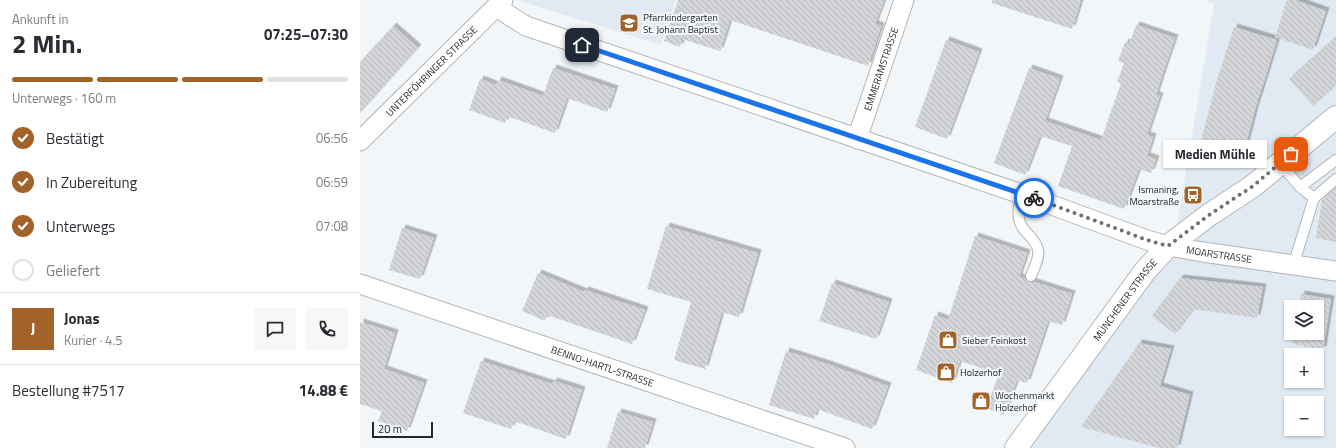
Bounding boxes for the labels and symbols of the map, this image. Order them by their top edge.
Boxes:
place label: Pfarrkindergarten St. Johann Baptist [643,10,718,37]
school or university icon: Pfarrkindergarten St. Johann Baptist [618,12,640,34]
street label: UNTERFÖHRINGER STRASSE [382,22,481,119]
street label: EMMERAMSTRASSE [860,25,902,113]
pin [565,28,599,62]
pin [1274,137,1308,171]
callout: Medien Mühle [1163,140,1267,168]
courier [1014,178,1054,218]
place label: Ismaning, Moarstraße [1129,182,1179,209]
bus stop icon: Ismaning, Moarstraße [1182,184,1204,206]
street label: MOARSTRASSE [1185,242,1253,266]
street label: MÜNCHENER STRASSE [1089,255,1161,344]
shop icon: Sieber Feinkost [937,329,959,351]
place label: Sieber Feinkost [962,333,1027,348]
street label: BENNO-HARTL-STRASSE [549,342,656,390]
shop icon: Holzerhof [935,361,957,383]
place label: Holzerhof [960,365,1002,380]
place label: Wochenmarkt Holzerhof [995,388,1055,415]
shop icon: Wochenmarkt Holzerhof [970,390,992,412]
scale bar [372,420,433,439]

